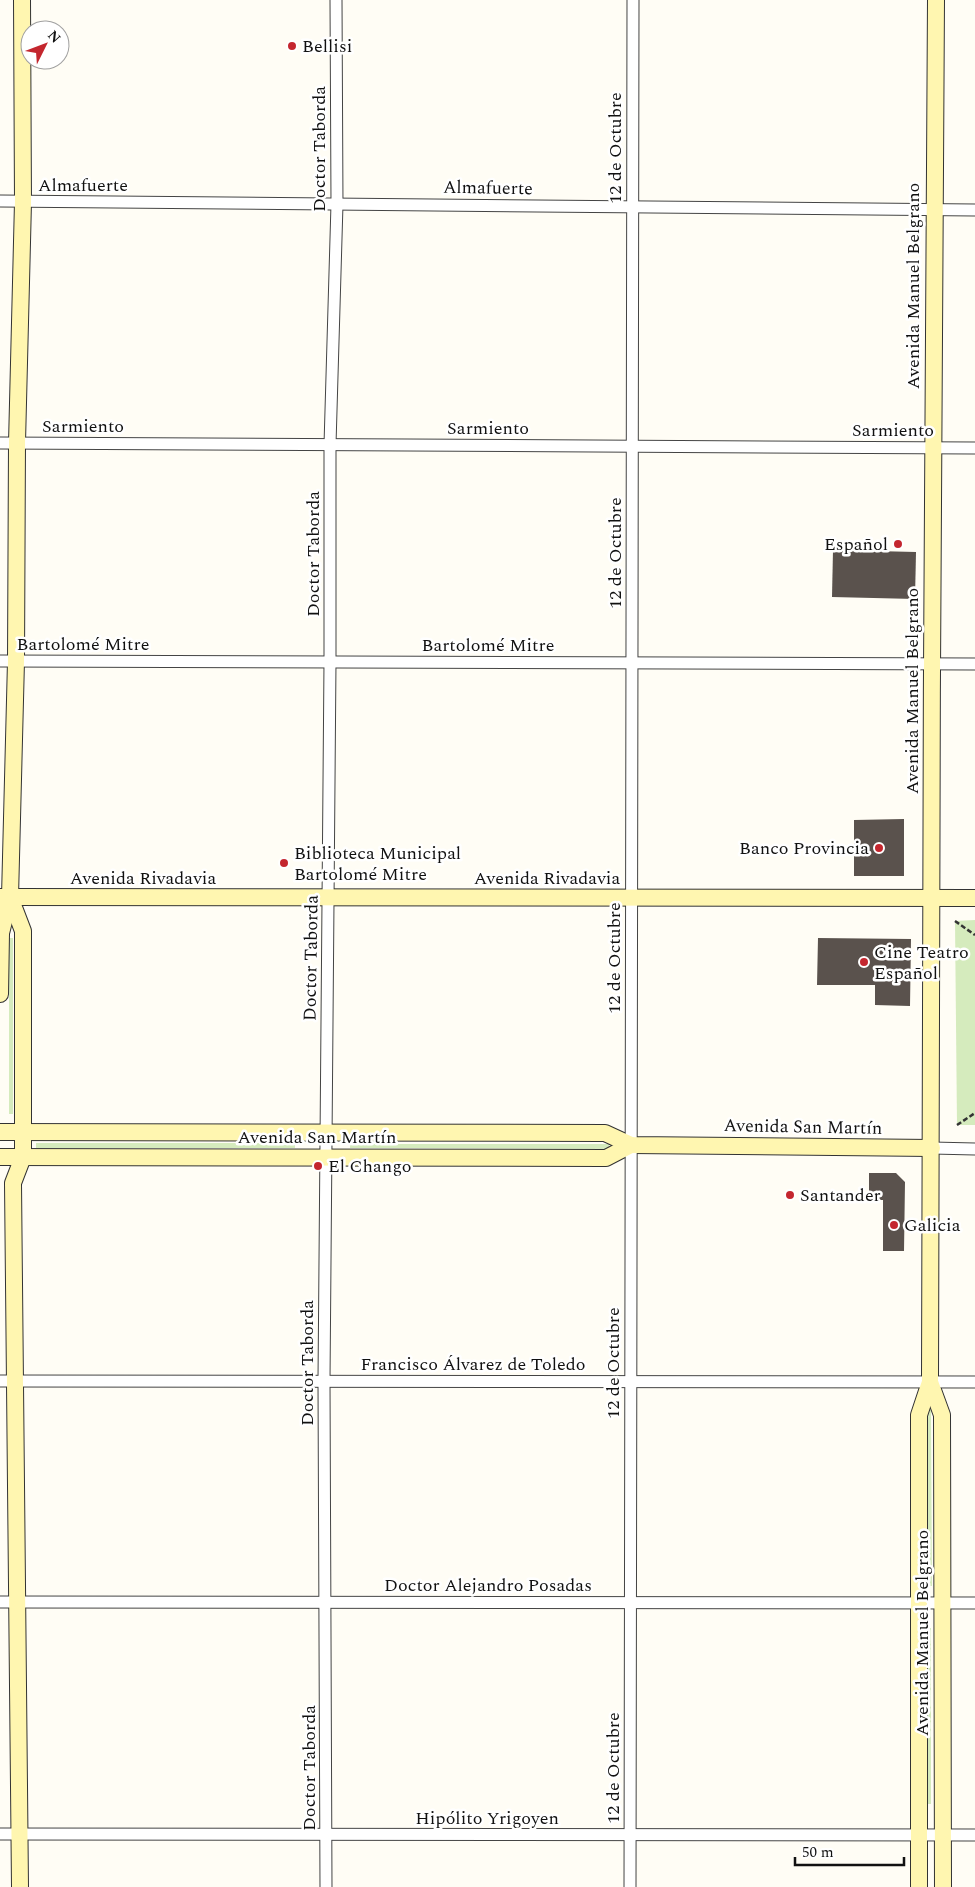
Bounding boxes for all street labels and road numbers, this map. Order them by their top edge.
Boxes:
street label: Doctor Taborda [306,86,333,212]
street label: 12 de Octubre [602,92,629,204]
street label: Almafuerte [38,172,128,199]
street label: Almafuerte [443,174,533,202]
street label: Avenida Manuel Belgrano [900,183,927,389]
street label: Sarmiento [42,413,124,440]
street label: Sarmiento [447,415,529,442]
street label: Sarmiento [852,417,934,444]
street label: Doctor Taborda [300,491,327,617]
street label: 12 de Octubre [602,497,629,609]
street label: Avenida Manuel Belgrano [899,588,926,794]
street label: Bartolomé Mitre [17,631,149,658]
street label: Bartolomé Mitre [422,632,554,659]
street label: Avenida Rivadavia [70,865,216,892]
street label: Avenida Rivadavia [474,865,620,892]
street label: Doctor Taborda [296,895,326,1021]
street label: 12 de Octubre [601,902,628,1014]
street label: Avenida San Martín [723,1112,883,1142]
street label: Avenida San Martín [238,1124,396,1151]
street label: Doctor Taborda [294,1300,321,1426]
street label: 12 de Octubre [600,1307,627,1419]
street label: Francisco Álvarez de Toledo [360,1351,586,1378]
street label: Avenida Manuel Belgrano [909,1530,936,1736]
street label: Doctor Alejandro Posadas [384,1572,592,1599]
street label: Doctor Taborda [296,1705,323,1831]
street label: 12 de Octubre [600,1712,627,1824]
street label: Hipólito Yrigoyen [415,1805,559,1832]

